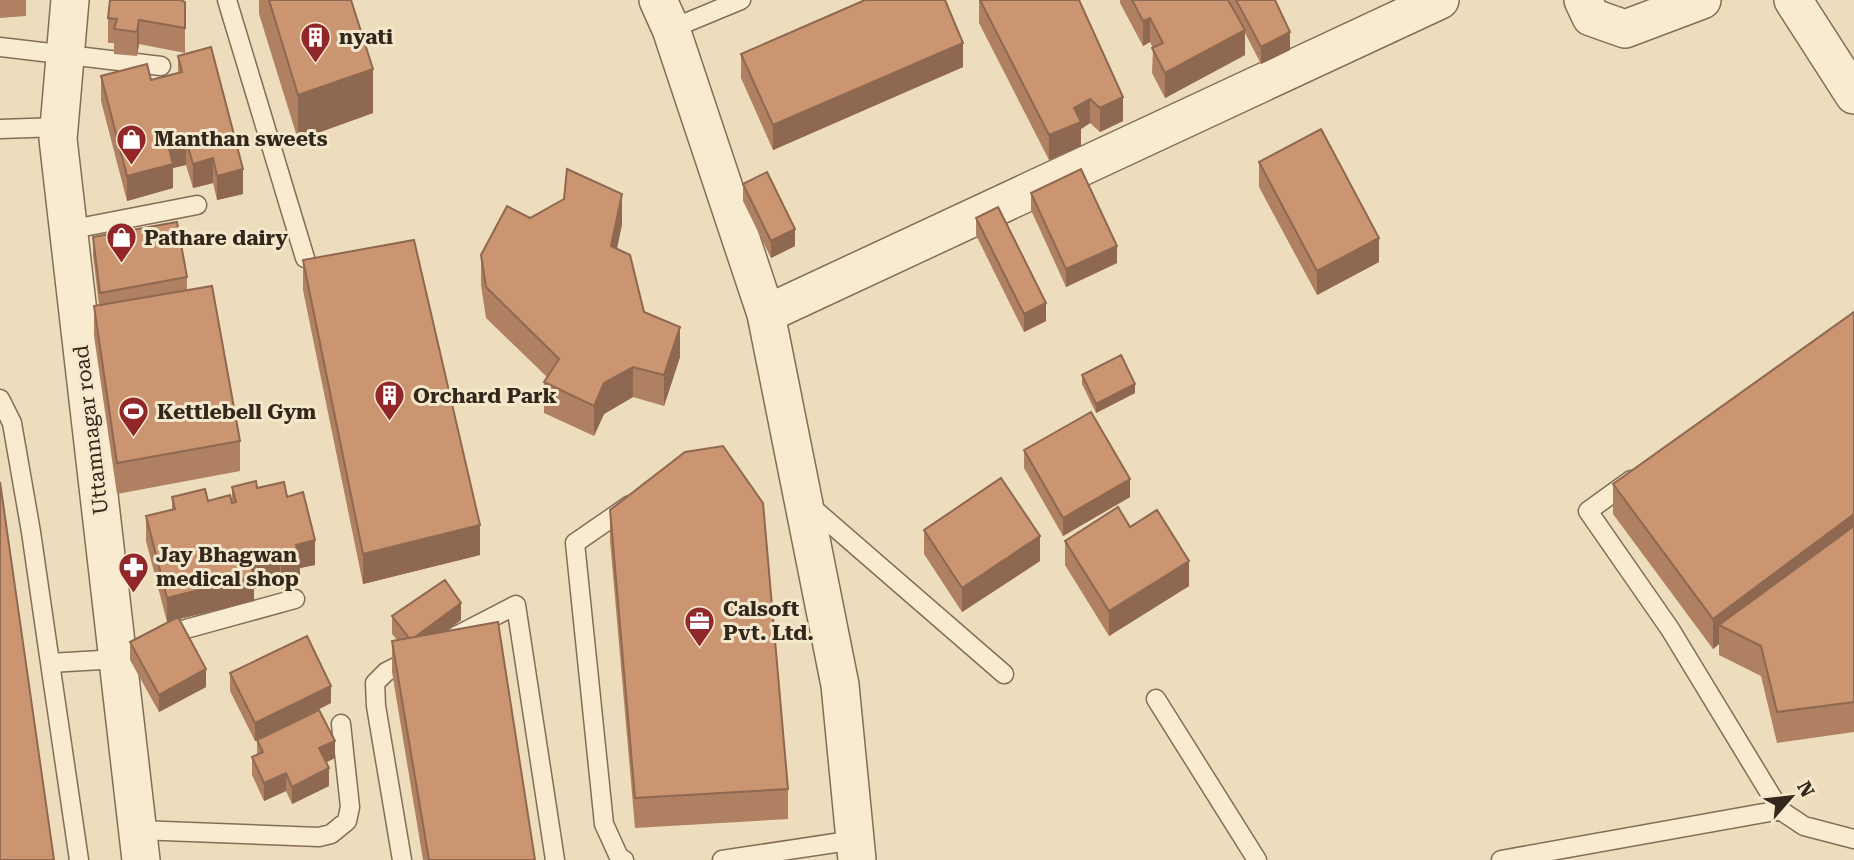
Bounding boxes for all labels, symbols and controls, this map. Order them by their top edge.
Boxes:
building icon: nyati [299,20,333,64]
place label: nyati [339,25,393,49]
shop icon: Manthan sweets [114,122,148,166]
place label: Manthan sweets [154,127,328,151]
shop icon: Pathare dairy [104,221,138,265]
place label: Pathare dairy [144,226,288,250]
street label: Uttamnagar road [69,343,113,516]
building icon: Orchard Park [373,379,407,423]
place label: Orchard Park [413,384,557,408]
sports icon: Kettlebell Gym [117,395,151,439]
place label: Kettlebell Gym [157,400,316,424]
place label: Jay Bhagwan medical shop [156,543,299,591]
pharmacy icon: Jay Bhagwan medical shop [116,550,150,594]
place label: Calsoft Pvt. Ltd. [723,597,814,645]
office icon: Calsoft Pvt. Ltd. [683,604,717,648]
north arrow [1756,762,1826,832]
text: N [1792,777,1819,801]

